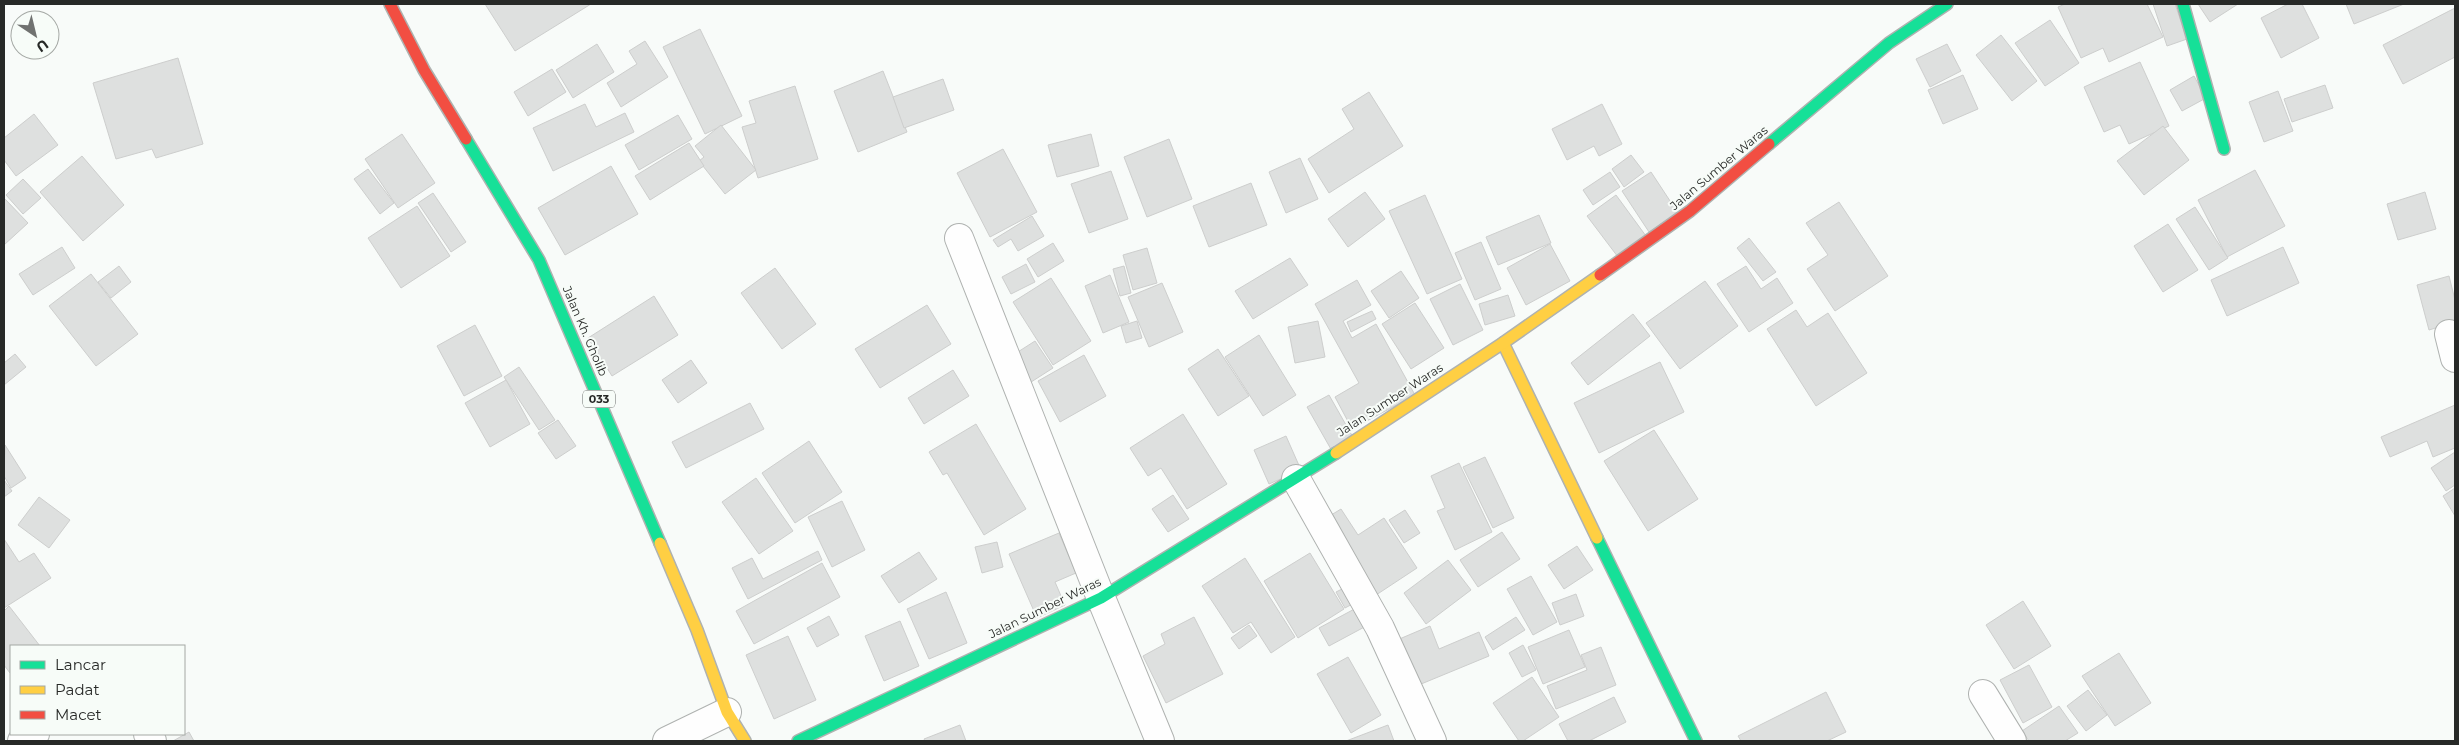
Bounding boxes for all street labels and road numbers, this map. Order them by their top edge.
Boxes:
street label: Jalan Sumber Waras [1666,122,1771,214]
street label: Jalan Kh. Gholib [559,283,611,378]
street label: Jalan Sumber Waras [1333,360,1446,440]
road number: 033 [583,390,615,408]
street label: Jalan Sumber Waras [985,574,1104,642]

